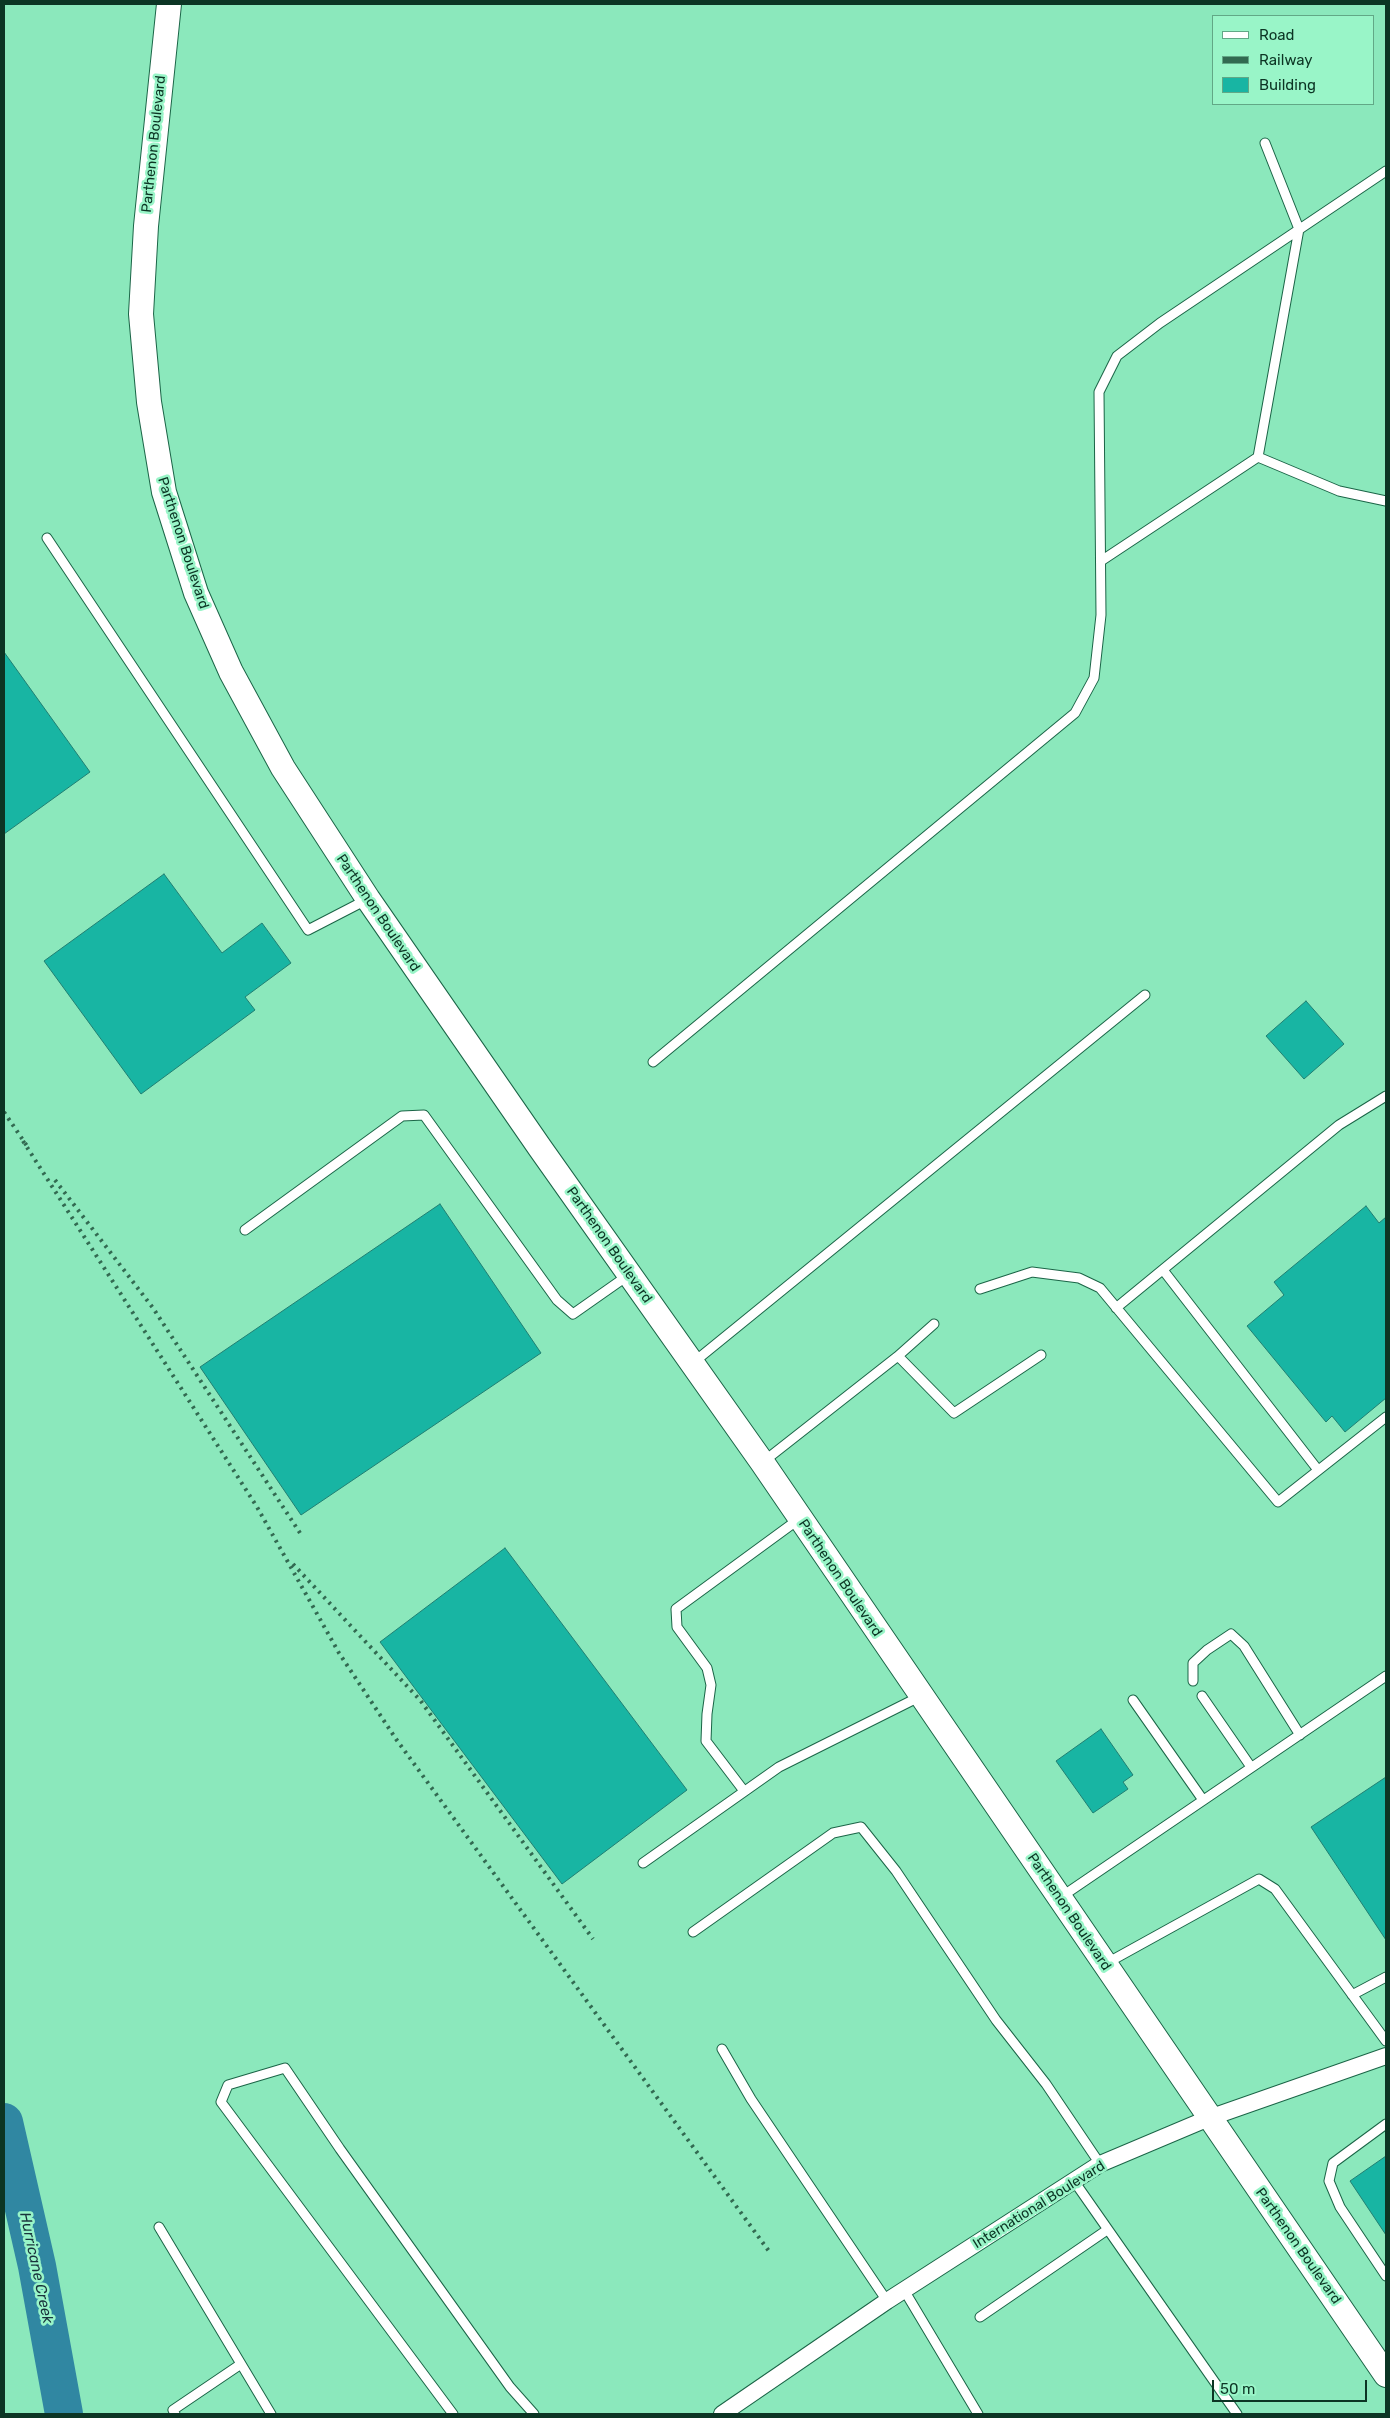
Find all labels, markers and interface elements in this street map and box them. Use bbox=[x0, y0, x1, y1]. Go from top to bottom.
legend bbox=[1212, 15, 1375, 105]
text: Road bbox=[1259, 26, 1295, 44]
text: Railway bbox=[1259, 51, 1313, 69]
street label: Parthenon Boulevard bbox=[138, 75, 170, 213]
text: Building bbox=[1259, 76, 1316, 94]
street label: Parthenon Boulevard bbox=[154, 475, 212, 611]
street label: Parthenon Boulevard bbox=[333, 851, 423, 975]
street label: Parthenon Boulevard bbox=[563, 1184, 655, 1306]
street label: Parthenon Boulevard bbox=[795, 1516, 885, 1640]
street label: Parthenon Boulevard bbox=[1024, 1850, 1114, 1974]
street label: International Boulevard bbox=[970, 2157, 1108, 2253]
street label: Parthenon Boulevard bbox=[1252, 2185, 1344, 2307]
water label: Hurricane Creek bbox=[15, 2211, 57, 2325]
scale bar bbox=[1215, 2370, 1370, 2402]
text: 50 m bbox=[1220, 2380, 1255, 2398]

